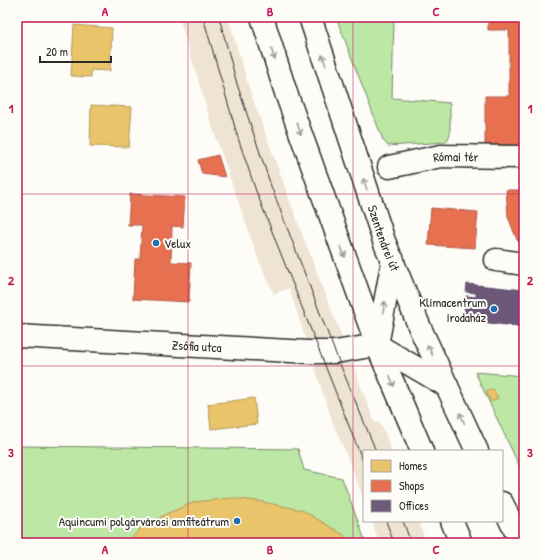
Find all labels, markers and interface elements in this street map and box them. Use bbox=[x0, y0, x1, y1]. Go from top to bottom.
text: A bbox=[102, 2, 109, 20]
text: B bbox=[267, 2, 274, 20]
text: C bbox=[432, 2, 440, 20]
scale bar bbox=[40, 38, 111, 64]
text: 20 m bbox=[46, 43, 68, 60]
one-way arrow bbox=[270, 48, 277, 61]
one-way arrow bbox=[319, 55, 327, 67]
text: 1 bbox=[9, 99, 14, 117]
text: 1 bbox=[528, 99, 533, 117]
one-way arrow bbox=[296, 123, 303, 136]
street label: Római tér bbox=[431, 147, 479, 166]
one-way arrow bbox=[361, 177, 368, 190]
street label: Szentendrei út bbox=[364, 203, 405, 274]
place label: Velux bbox=[164, 234, 191, 252]
marker: Velux bbox=[151, 238, 161, 248]
one-way arrow bbox=[339, 245, 347, 257]
text: 2 bbox=[8, 271, 15, 289]
text: 2 bbox=[527, 271, 534, 289]
place label: Klímacentrum Irodaház bbox=[419, 293, 486, 326]
one-way arrow bbox=[380, 301, 388, 314]
marker: Klímacentrum Irodaház bbox=[489, 304, 499, 314]
street label: Zsófia utca bbox=[171, 335, 222, 356]
one-way arrow bbox=[426, 345, 433, 357]
one-way arrow bbox=[389, 375, 396, 387]
one-way arrow bbox=[458, 413, 465, 425]
text: 3 bbox=[8, 443, 14, 461]
text: 3 bbox=[527, 443, 533, 461]
legend bbox=[363, 450, 503, 522]
text: Homes bbox=[399, 457, 427, 474]
text: Shops bbox=[399, 477, 425, 494]
text: Offices bbox=[399, 497, 429, 514]
place label: Aquincumi polgárvárosi amfiteátrum bbox=[59, 512, 229, 530]
marker: Aquincumi polgárvárosi amfiteátrum bbox=[232, 516, 242, 526]
text: A bbox=[102, 540, 109, 558]
text: B bbox=[267, 540, 274, 558]
text: C bbox=[432, 540, 440, 558]

